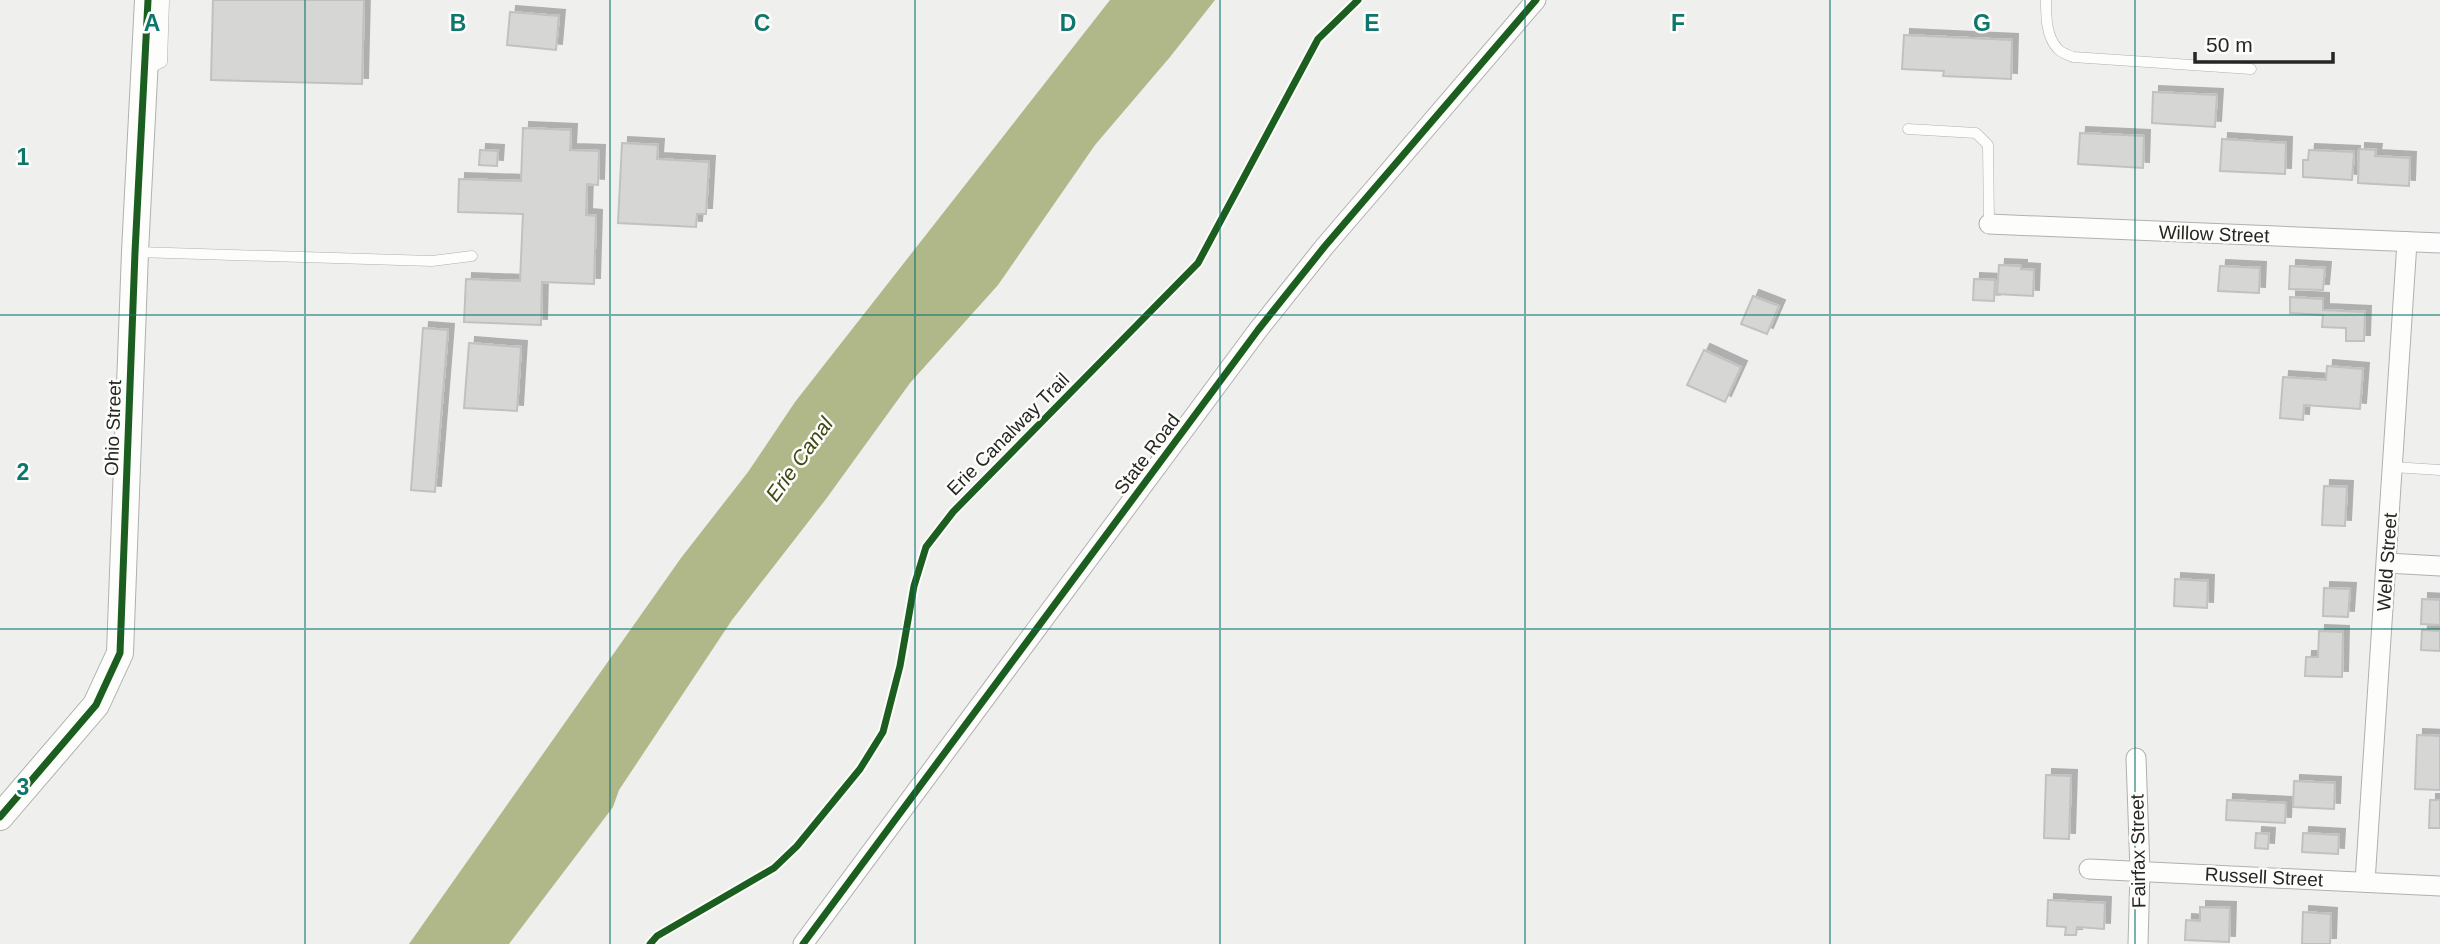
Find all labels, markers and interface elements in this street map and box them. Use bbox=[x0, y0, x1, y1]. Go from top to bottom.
text: A bbox=[144, 10, 160, 36]
text: B bbox=[450, 10, 466, 36]
text: C bbox=[754, 10, 770, 36]
text: D bbox=[1060, 10, 1076, 36]
text: E bbox=[1364, 10, 1380, 36]
text: F bbox=[1671, 10, 1685, 36]
text: G bbox=[1973, 10, 1991, 36]
scale bar bbox=[2195, 21, 2333, 65]
text: 50 m bbox=[2206, 33, 2253, 56]
text: 1 bbox=[17, 144, 30, 170]
street label: Willow Street bbox=[2158, 222, 2270, 246]
street label: Erie Canalway Trail bbox=[943, 369, 1073, 499]
street label: Ohio Street bbox=[101, 379, 125, 476]
street label: State Road bbox=[1110, 410, 1184, 498]
water label: Erie Canal bbox=[761, 412, 838, 505]
text: 2 bbox=[17, 459, 29, 485]
street label: Weld Street bbox=[2373, 511, 2401, 612]
text: 3 bbox=[17, 774, 29, 800]
street label: Fairfax Street bbox=[2126, 793, 2149, 908]
street label: Russell Street bbox=[2204, 863, 2324, 891]

